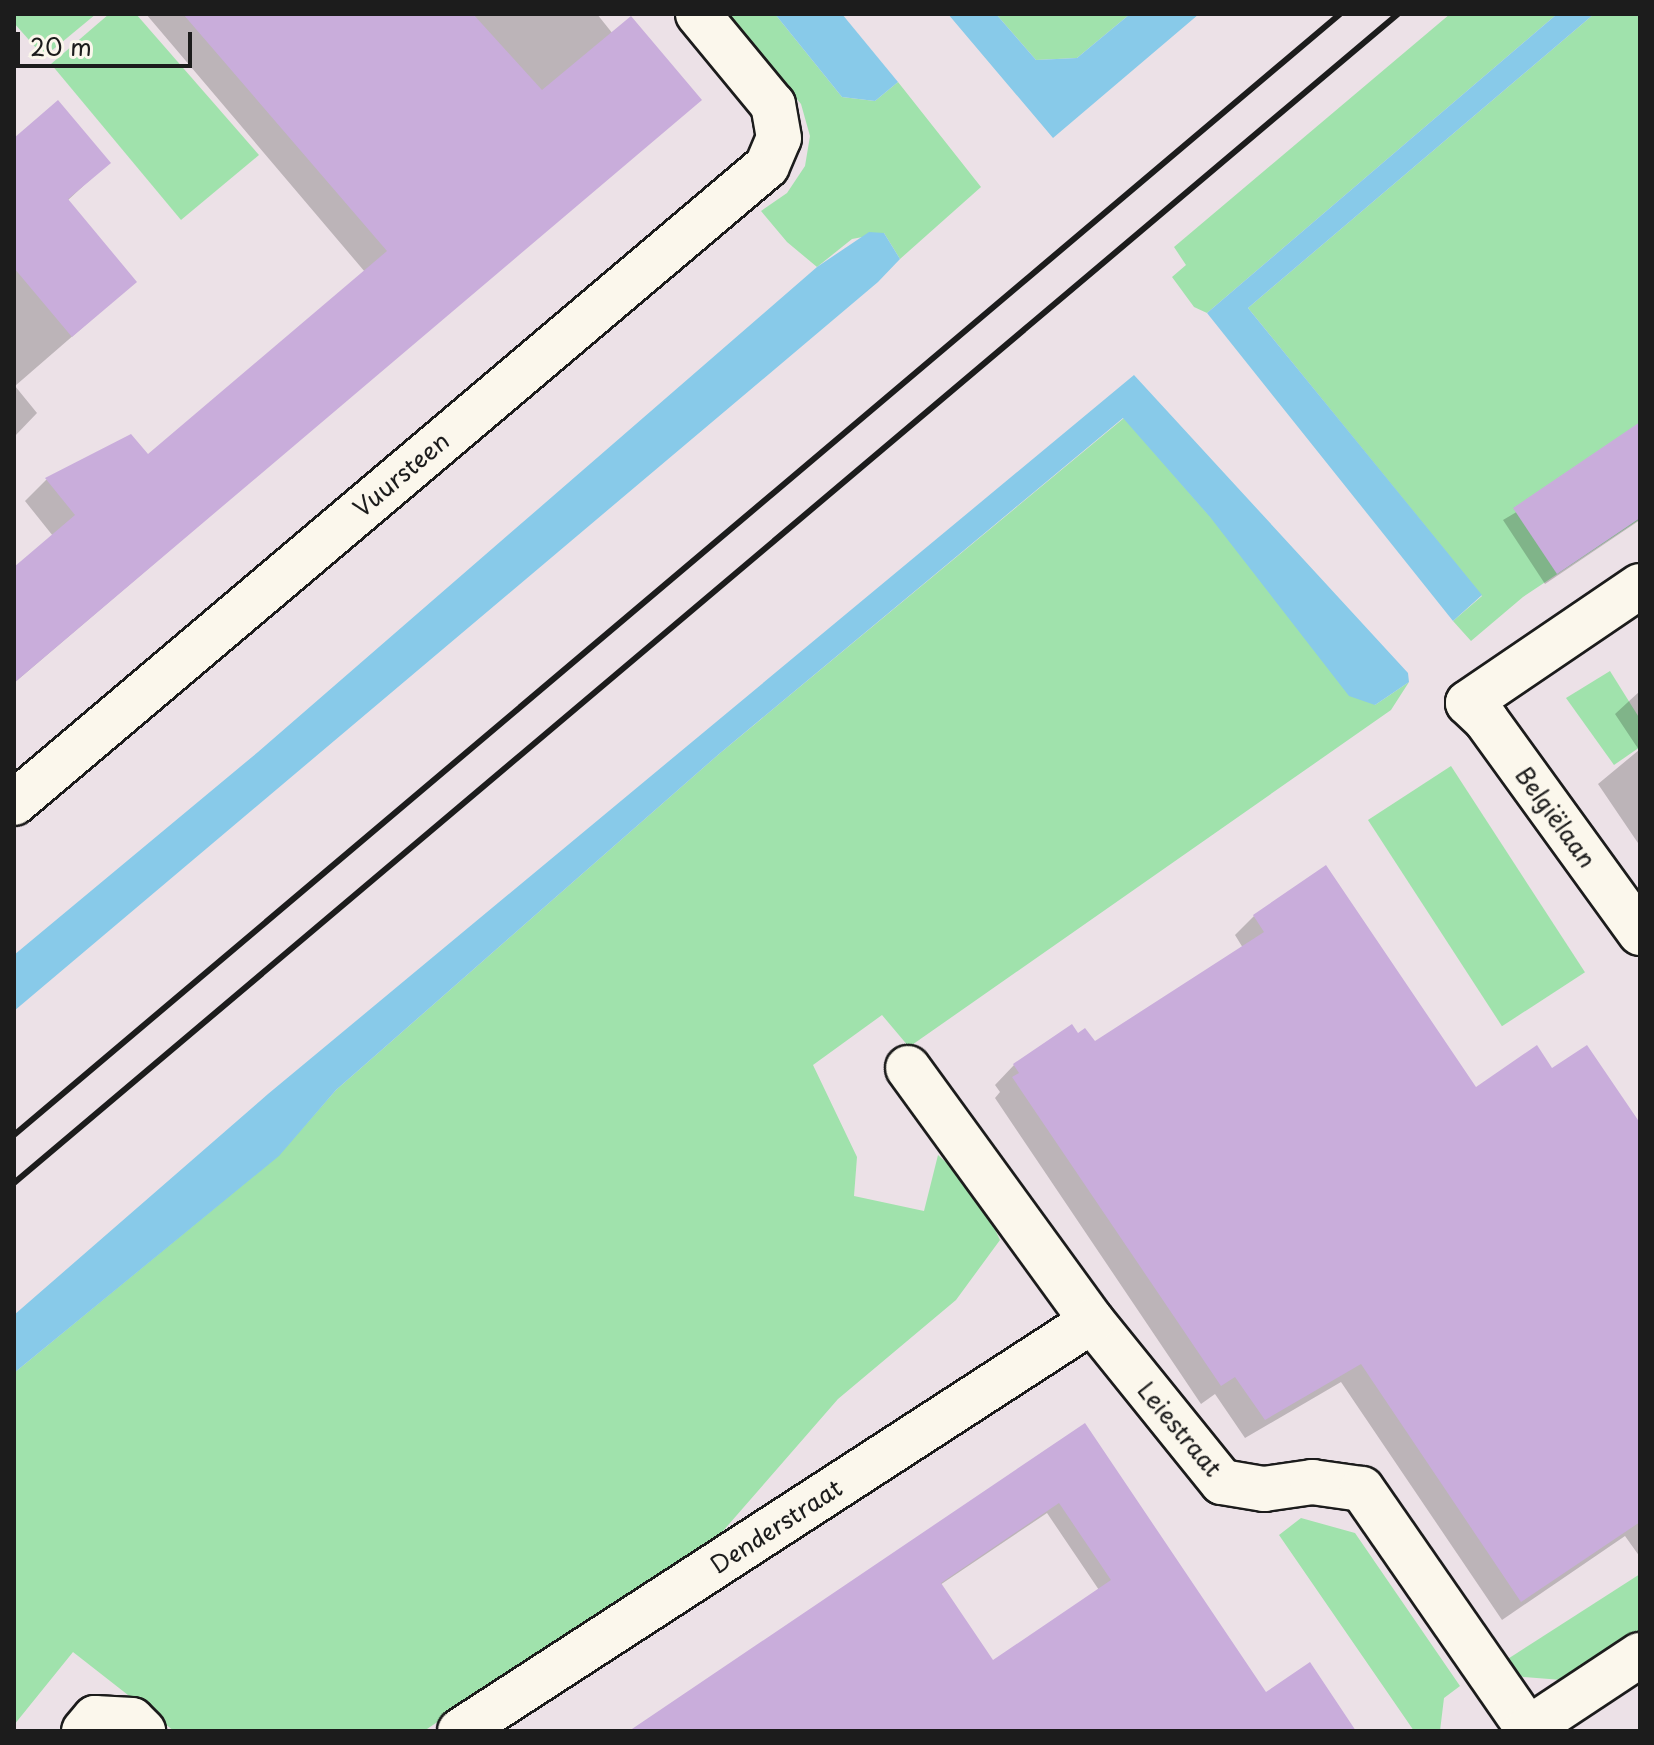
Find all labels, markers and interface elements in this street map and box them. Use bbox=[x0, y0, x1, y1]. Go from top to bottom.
scale bar bbox=[20, 16, 196, 66]
text: 20 m bbox=[30, 28, 92, 64]
street label: Vuursteen bbox=[347, 426, 455, 522]
street label: Belgiëlaan bbox=[1510, 761, 1602, 873]
street label: Leiestraat bbox=[1132, 1376, 1228, 1482]
street label: Denderstraat bbox=[705, 1473, 847, 1579]

